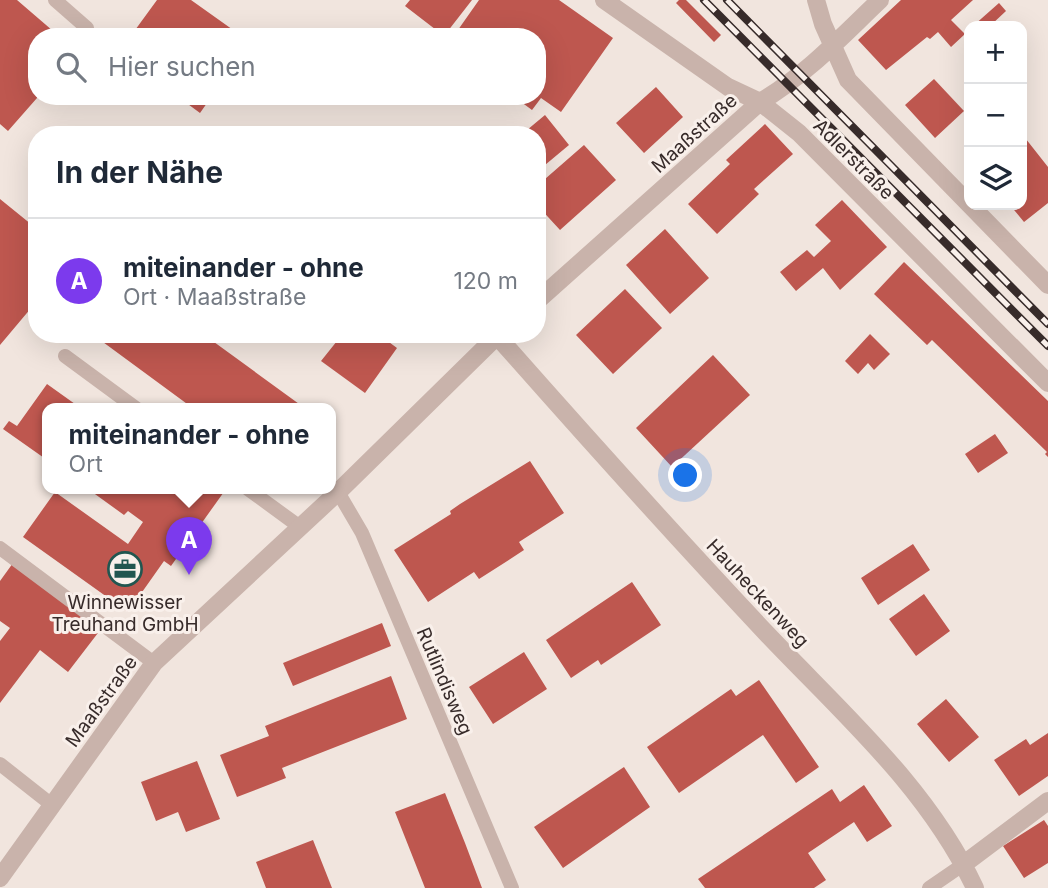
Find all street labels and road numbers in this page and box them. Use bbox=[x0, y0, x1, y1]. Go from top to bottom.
street label: Maaßstraße bbox=[647, 89, 742, 178]
street label: Adlerstraße bbox=[809, 114, 899, 204]
street label: Hauheckenweg bbox=[702, 535, 814, 652]
street label: Rutlindisweg bbox=[412, 624, 477, 738]
street label: Maaßstraße bbox=[61, 651, 142, 751]

